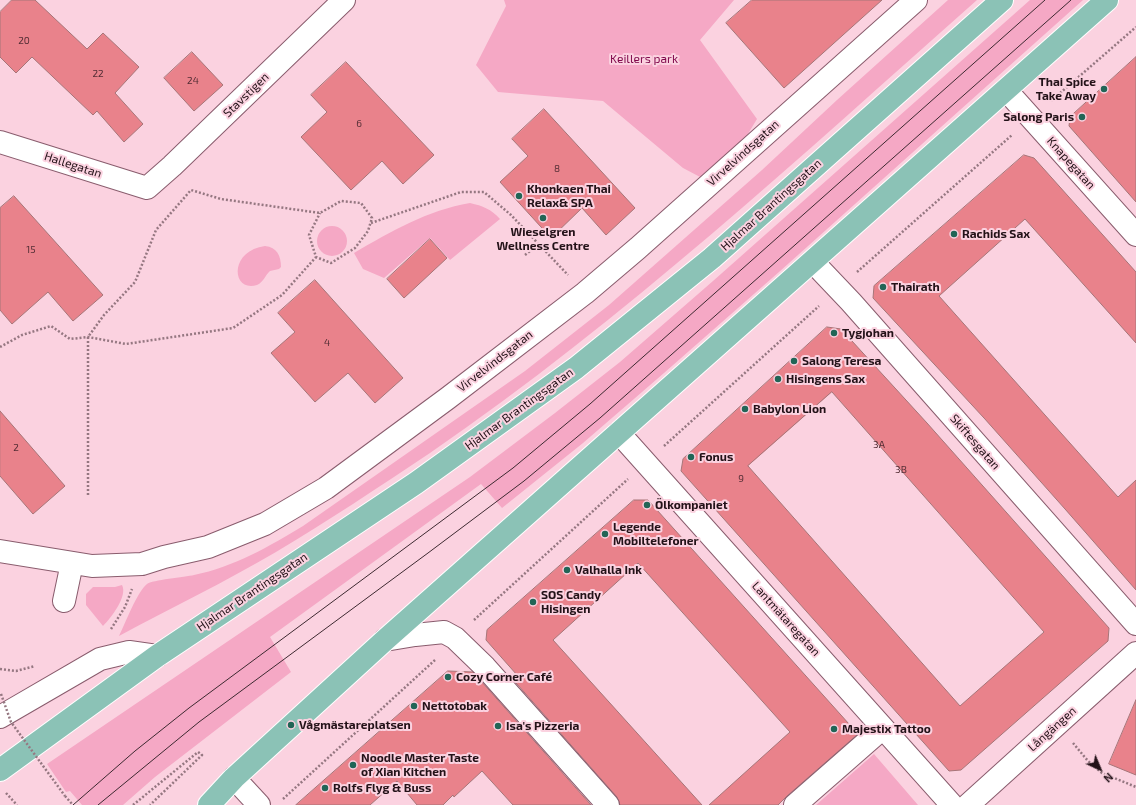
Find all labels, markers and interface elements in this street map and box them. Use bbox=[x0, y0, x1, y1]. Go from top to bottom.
house number: 20 bbox=[18, 35, 30, 47]
park label: Keillers park bbox=[610, 52, 678, 66]
house number: 22 bbox=[92, 68, 104, 80]
street label: Stavstigen bbox=[220, 70, 272, 120]
house number: 24 bbox=[187, 75, 199, 87]
place label: Thai Spice Take Away bbox=[1036, 75, 1096, 103]
marker: Thai Spice Take Away bbox=[1099, 84, 1109, 94]
place label: Salong Paris bbox=[1003, 110, 1074, 124]
marker: Salong Paris bbox=[1077, 112, 1087, 122]
street label: Virvelvindsgatan bbox=[704, 117, 782, 189]
house number: 6 bbox=[356, 118, 362, 130]
street label: Knapegatan bbox=[1044, 134, 1098, 192]
street label: Hallegatan bbox=[42, 149, 104, 181]
street label: Hjalmar Brantingsgatan bbox=[718, 156, 824, 254]
house number: 8 bbox=[554, 163, 560, 175]
place label: Khonkaen Thai Relax& SPA bbox=[527, 182, 611, 210]
marker: Khonkaen Thai Relax& SPA bbox=[514, 191, 524, 201]
marker: Wieselgren Wellness Centre bbox=[538, 213, 548, 223]
place label: Wieselgren Wellness Centre bbox=[496, 225, 590, 253]
place label: Rachids Sax bbox=[962, 227, 1030, 241]
marker: Rachids Sax bbox=[949, 229, 959, 239]
house number: 15 bbox=[26, 244, 36, 256]
place label: Thairath bbox=[891, 280, 940, 294]
marker: Thairath bbox=[878, 282, 888, 292]
place label: Tygjohan bbox=[842, 326, 894, 340]
street label: Virvelvindsgatan bbox=[454, 327, 536, 395]
marker: Tygjohan bbox=[829, 328, 839, 338]
house number: 4 bbox=[324, 337, 330, 349]
place label: Salong Teresa bbox=[802, 354, 881, 368]
marker: Salong Teresa bbox=[789, 356, 799, 366]
street label: Hjalmar Brantingsgatan bbox=[462, 365, 576, 453]
place label: Hisingens Sax bbox=[786, 372, 865, 386]
marker: Hisingens Sax bbox=[773, 374, 783, 384]
place label: Babylon Lion bbox=[753, 402, 826, 416]
marker: Babylon Lion bbox=[740, 404, 750, 414]
street label: Skiftesgatan bbox=[947, 411, 1003, 473]
house number: 3A bbox=[873, 439, 885, 451]
house number: 2 bbox=[13, 442, 19, 454]
place label: Fonus bbox=[699, 450, 733, 464]
marker: Fonus bbox=[686, 452, 696, 462]
house number: 3B bbox=[895, 464, 907, 476]
house number: 9 bbox=[738, 473, 744, 485]
place label: Ölkompaniet bbox=[655, 498, 728, 512]
marker: Ölkompaniet bbox=[642, 500, 652, 510]
place label: Legende Mobiltelefoner bbox=[613, 520, 699, 548]
marker: Legende Mobiltelefoner bbox=[600, 529, 610, 539]
street label: Hjalmar Brantingsgatan bbox=[194, 550, 310, 634]
place label: Valhalla Ink bbox=[575, 563, 642, 577]
marker: Valhalla Ink bbox=[562, 565, 572, 575]
street label: Lantmätaregatan bbox=[749, 579, 823, 659]
place label: SOS Candy Hisingen bbox=[541, 588, 601, 616]
marker: SOS Candy Hisingen bbox=[528, 597, 538, 607]
place label: Cozy Corner Café bbox=[456, 670, 552, 684]
marker: Cozy Corner Café bbox=[443, 672, 453, 682]
place label: Nettotobak bbox=[422, 699, 487, 713]
marker: Nettotobak bbox=[409, 701, 419, 711]
street label: Långängen bbox=[1025, 704, 1079, 754]
place label: Vågmästareplatsen bbox=[299, 718, 411, 732]
place label: Isa's Pizzeria bbox=[506, 719, 579, 733]
marker: Vågmästareplatsen bbox=[286, 720, 296, 730]
marker: Isa's Pizzeria bbox=[493, 721, 503, 731]
place label: Majestix Tattoo bbox=[842, 722, 931, 736]
marker: Majestix Tattoo bbox=[829, 724, 839, 734]
north arrow bbox=[1080, 749, 1120, 789]
place label: Noodle Master Taste of Xian Kitchen bbox=[361, 751, 479, 779]
marker: Noodle Master Taste of Xian Kitchen bbox=[348, 760, 358, 770]
text: N bbox=[1101, 771, 1116, 785]
place label: Rolfs Flyg & Buss bbox=[333, 781, 431, 795]
marker: Rolfs Flyg & Buss bbox=[320, 783, 330, 793]

